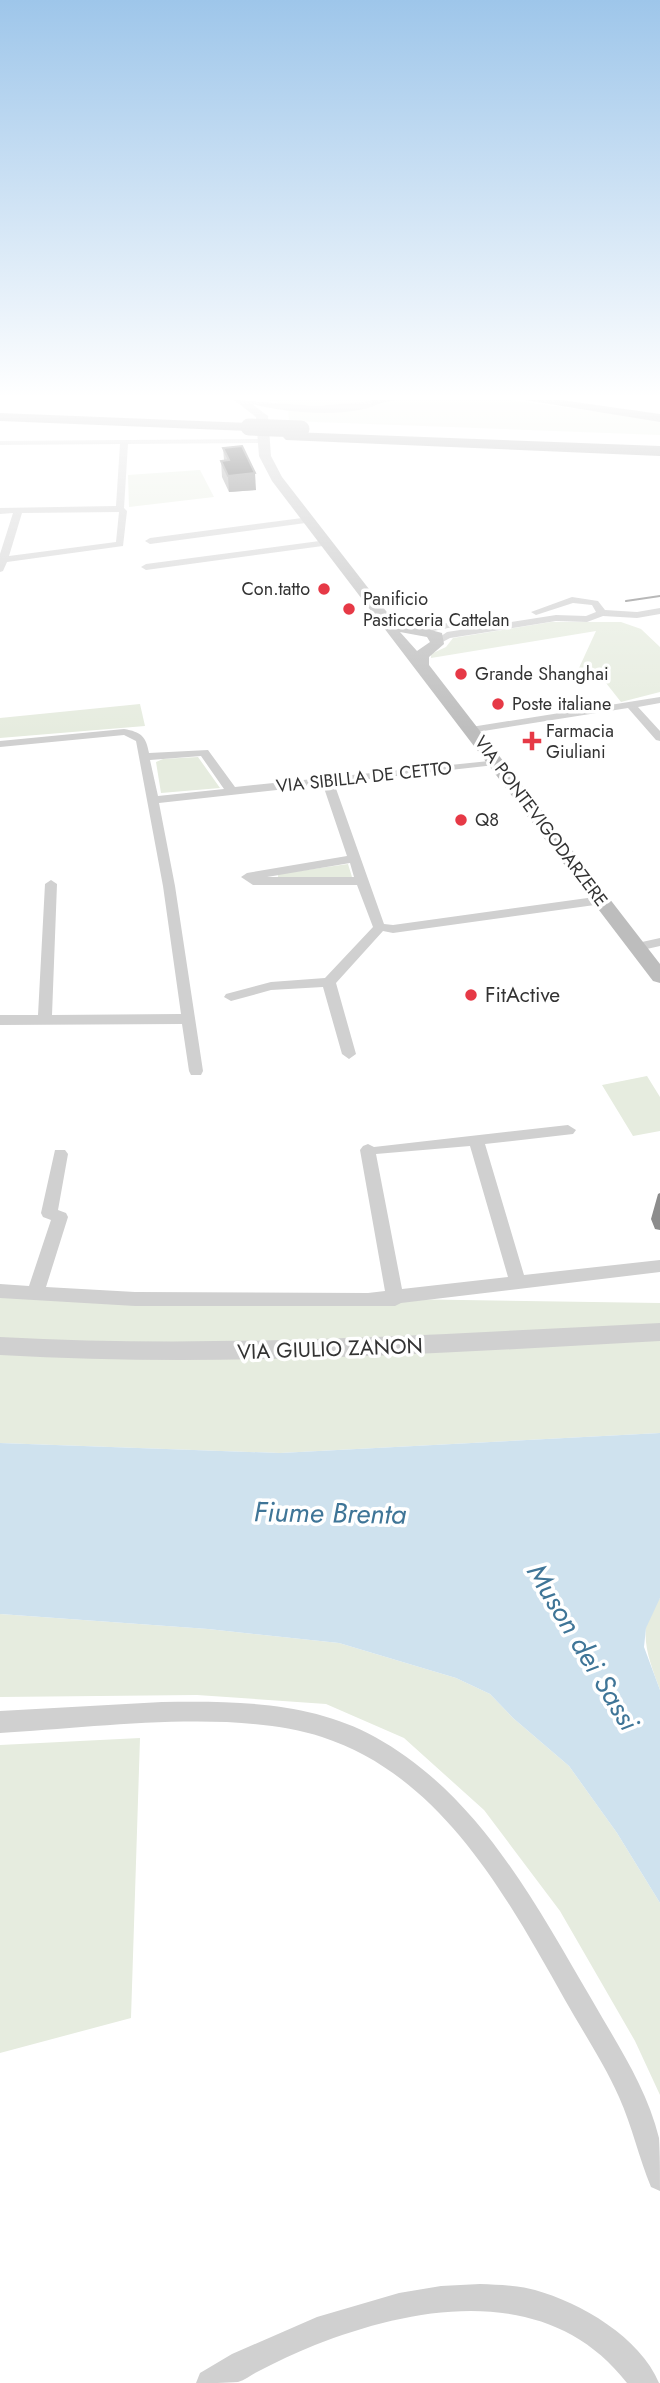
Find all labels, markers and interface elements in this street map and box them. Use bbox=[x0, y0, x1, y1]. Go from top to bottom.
place label: Con.tatto bbox=[242, 576, 310, 602]
marker: Con.tatto bbox=[316, 581, 332, 597]
place label: Panificio Pasticceria Cattelan bbox=[363, 586, 510, 633]
marker: Panificio Pasticceria Cattelan bbox=[341, 601, 357, 617]
place label: Grande Shanghai bbox=[475, 661, 609, 687]
marker: Grande Shanghai bbox=[453, 666, 469, 682]
place label: Poste italiane bbox=[512, 691, 611, 717]
marker: Poste italiane bbox=[490, 696, 506, 712]
place label: Farmacia Giuliani bbox=[546, 718, 614, 765]
street label: VIA PONTEVIGODARZERE bbox=[468, 730, 614, 912]
marker: Farmacia Giuliani bbox=[524, 733, 540, 749]
street label: VIA SIBILLA DE CETTO bbox=[275, 755, 453, 799]
place label: Q8 bbox=[475, 807, 499, 833]
marker: Q8 bbox=[453, 812, 469, 828]
place label: FitActive bbox=[485, 980, 560, 1010]
marker: FitActive bbox=[463, 987, 479, 1003]
street label: VIA GIULIO ZANON bbox=[237, 1331, 423, 1367]
water label: Fiume Brenta bbox=[253, 1491, 407, 1535]
water label: Muson dei Sassi bbox=[517, 1555, 650, 1739]

